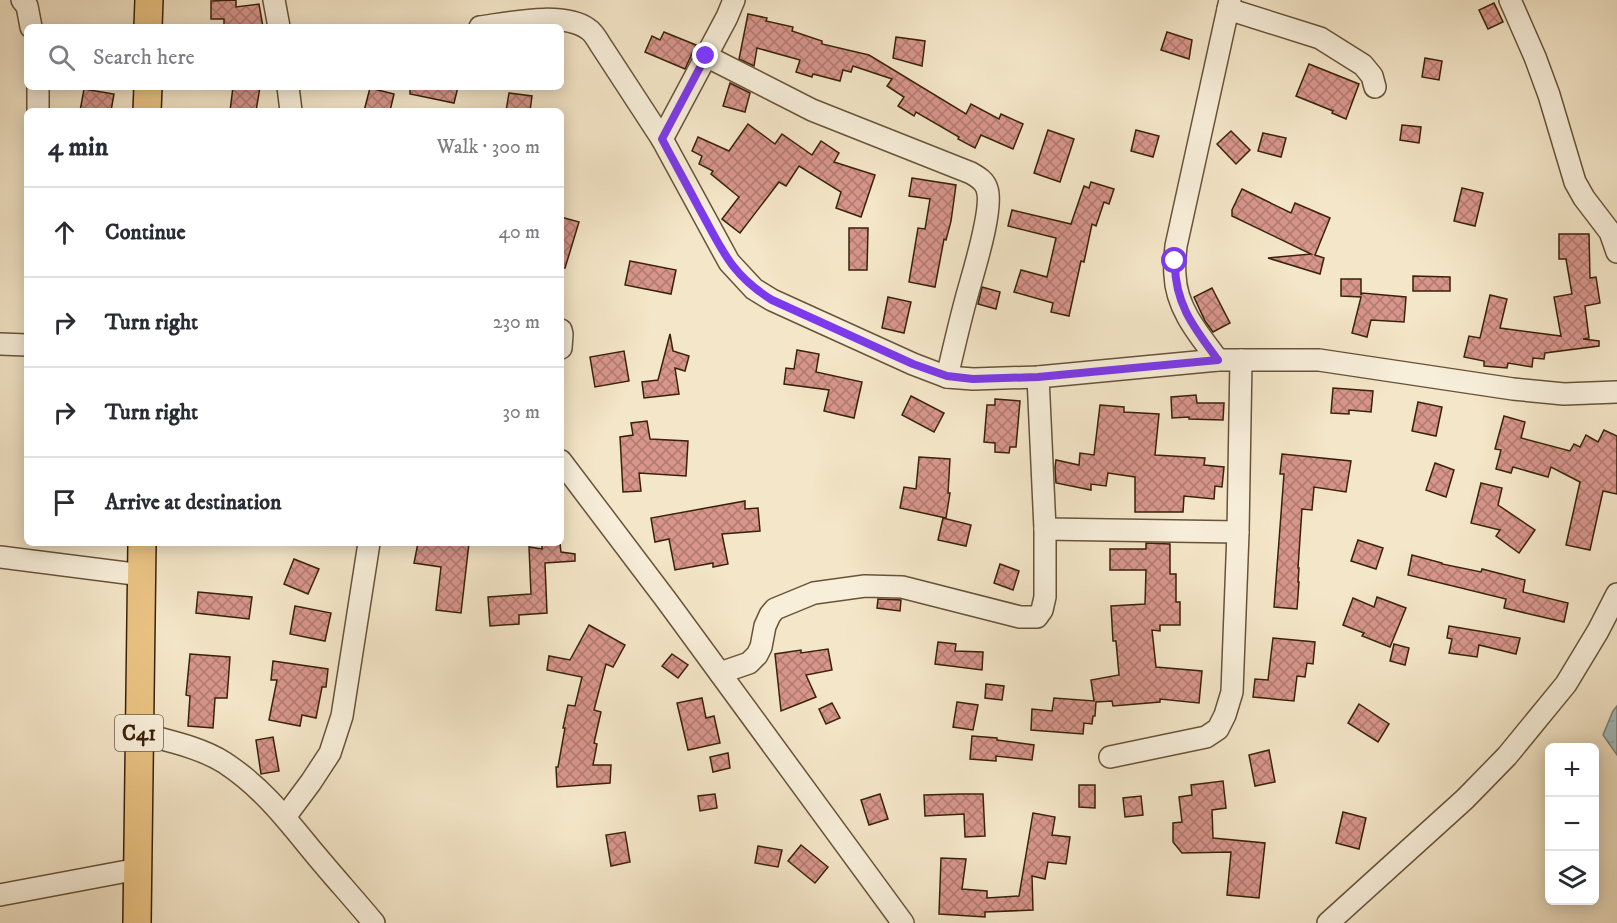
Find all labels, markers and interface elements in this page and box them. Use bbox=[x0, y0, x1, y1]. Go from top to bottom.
search box bbox=[24, 24, 564, 90]
icon: search bbox=[45, 41, 78, 74]
route end bbox=[692, 42, 718, 68]
text: Search here bbox=[93, 44, 195, 71]
text: 4 min bbox=[48, 131, 108, 164]
text: Walk · 300 m bbox=[437, 135, 540, 160]
icon: ahead bbox=[48, 216, 81, 249]
text: Continue bbox=[105, 219, 186, 246]
text: 40 m bbox=[498, 220, 540, 245]
route start bbox=[1161, 247, 1187, 273]
icon: right bbox=[48, 306, 81, 339]
text: Turn right bbox=[105, 309, 198, 336]
text: 230 m bbox=[493, 310, 540, 335]
icon: right bbox=[48, 396, 81, 429]
text: Turn right bbox=[105, 399, 198, 426]
text: 30 m bbox=[502, 400, 540, 425]
icon: arrive bbox=[48, 486, 81, 519]
text: Arrive at destination bbox=[105, 489, 282, 516]
road number: C41 bbox=[115, 715, 163, 751]
map controls bbox=[1545, 743, 1599, 905]
button: + bbox=[1545, 743, 1599, 797]
button: − bbox=[1545, 797, 1599, 851]
button: layers bbox=[1545, 851, 1599, 905]

